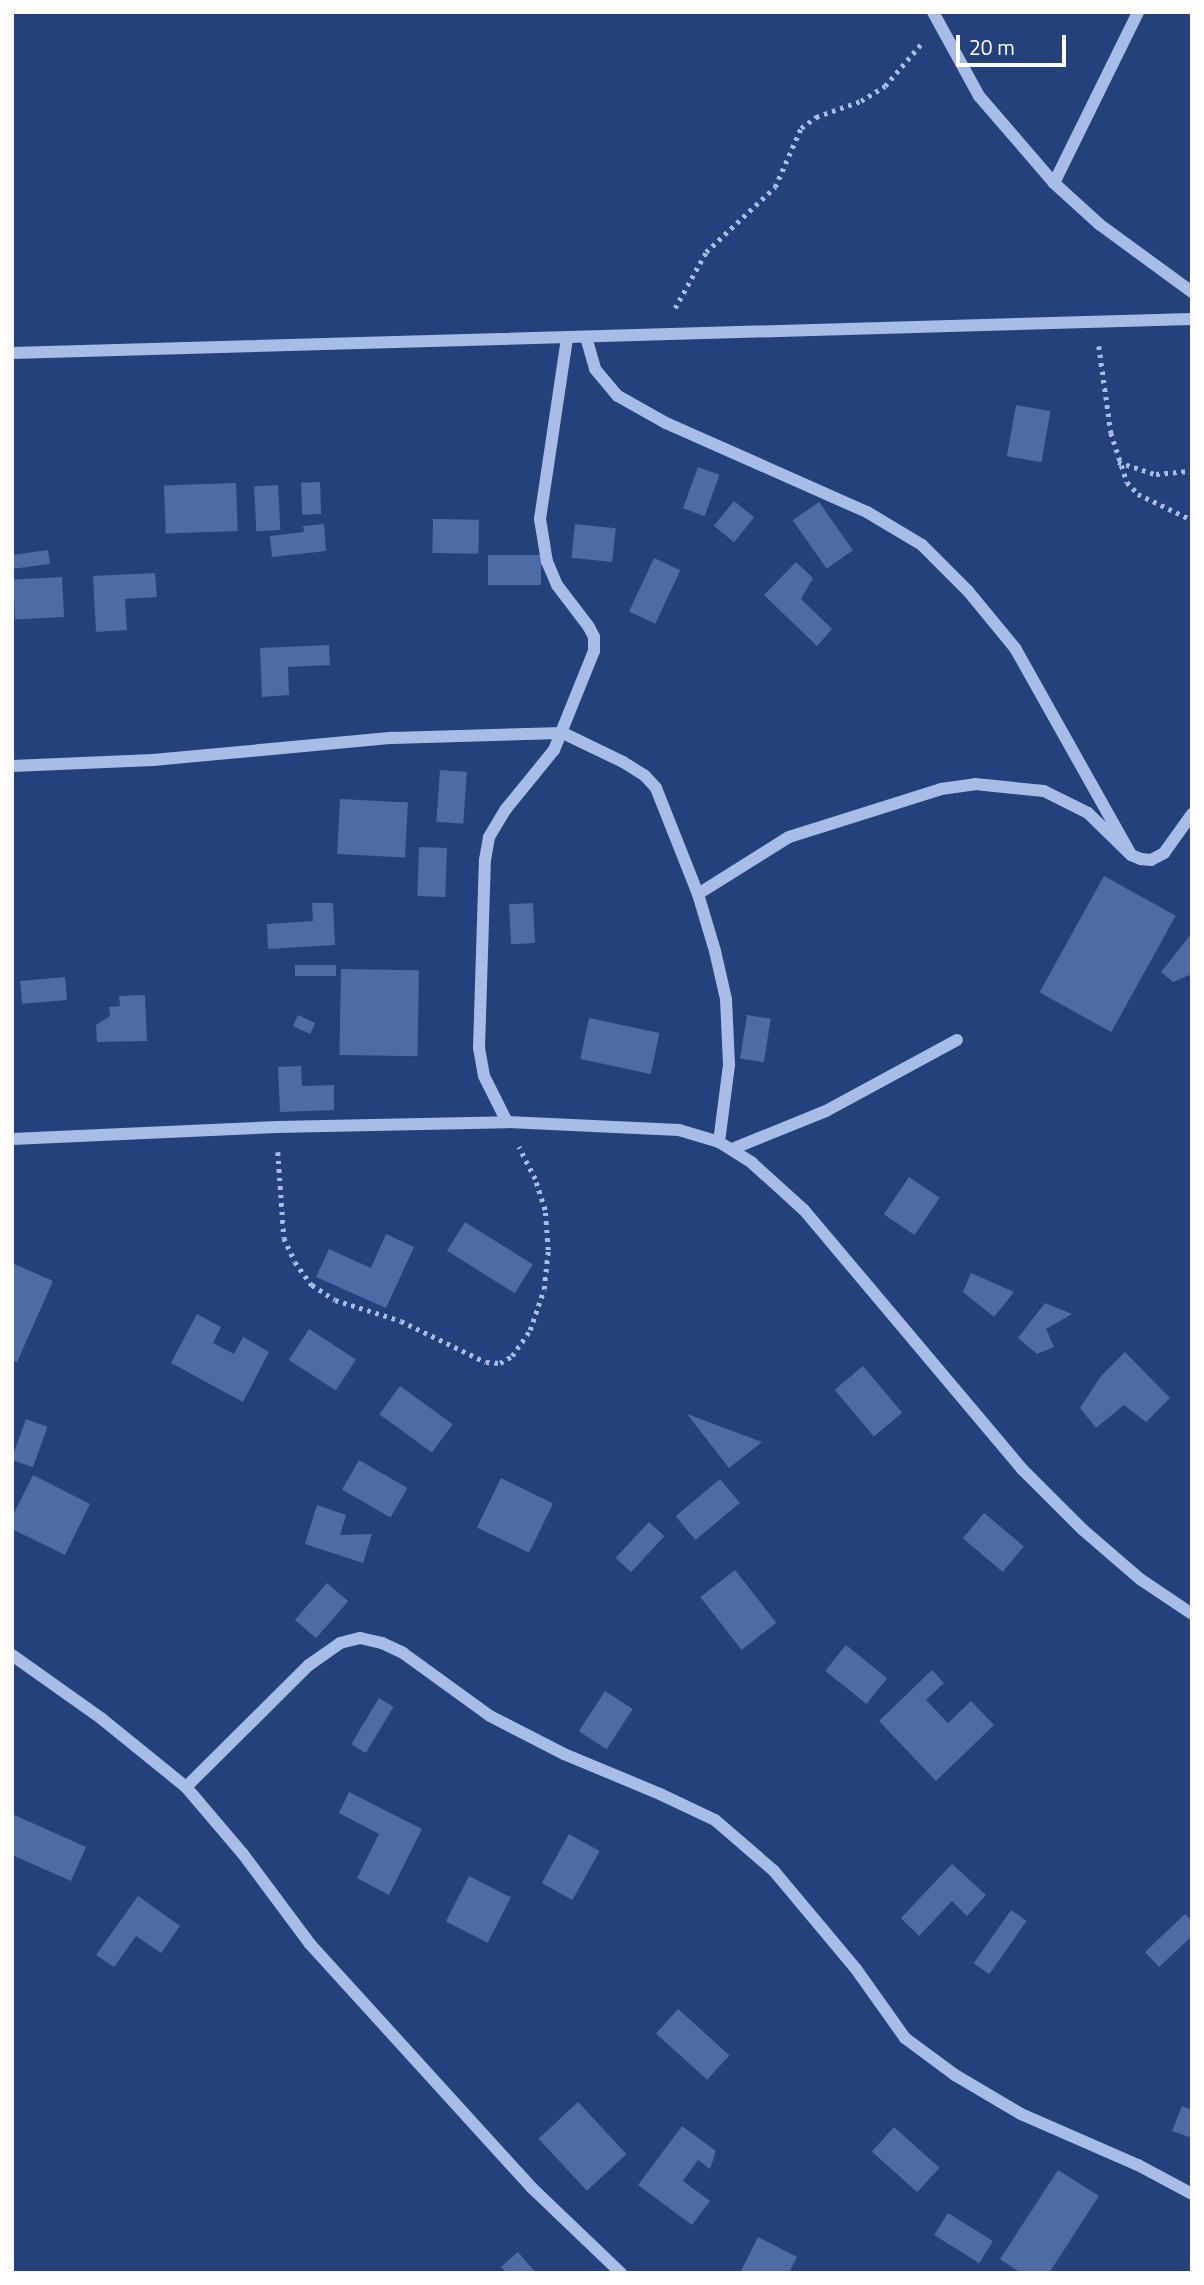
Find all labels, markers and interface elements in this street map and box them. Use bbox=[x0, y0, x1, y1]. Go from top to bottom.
scale bar bbox=[959, 21, 1069, 65]
text: 20 m bbox=[969, 31, 1015, 63]

